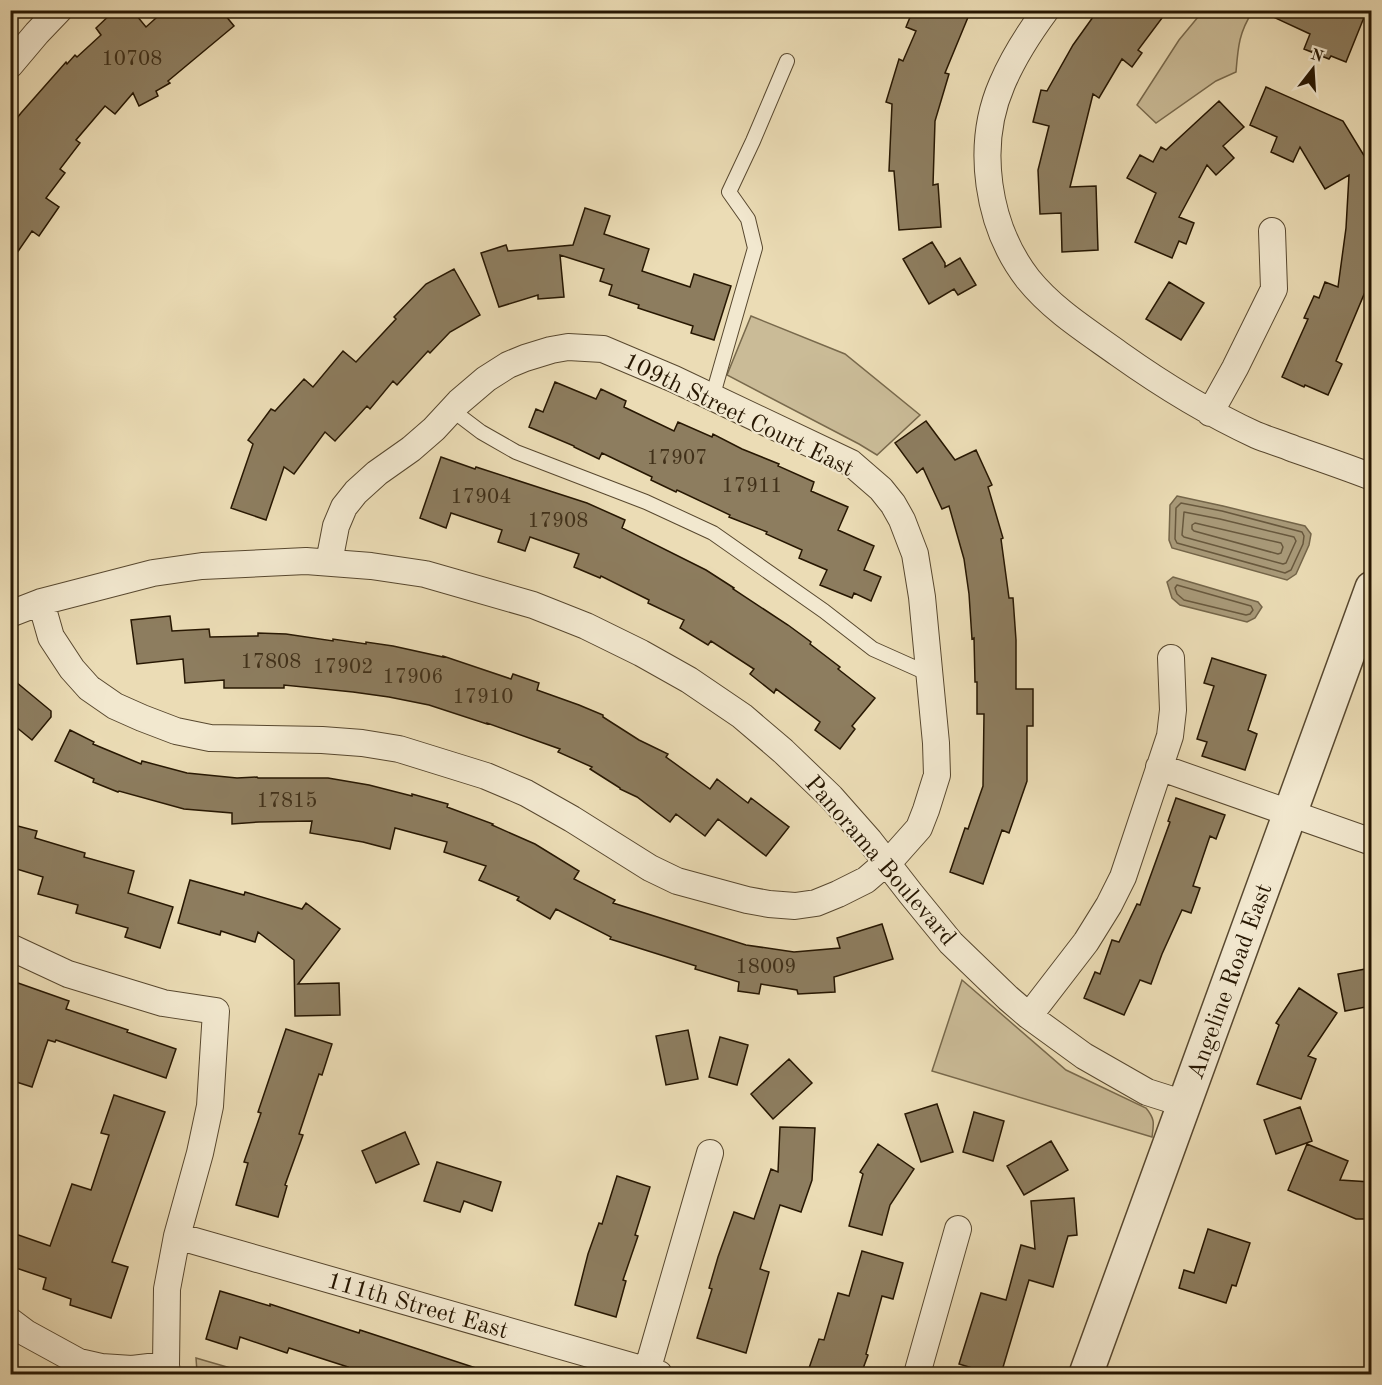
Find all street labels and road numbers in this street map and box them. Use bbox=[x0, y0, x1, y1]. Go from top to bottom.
street label: 109th Street Court East bbox=[619, 350, 857, 482]
street label: Panorama Boulevard bbox=[799, 772, 959, 951]
street label: Angeline Road East bbox=[1184, 881, 1277, 1083]
street label: 111th Street East bbox=[324, 1270, 511, 1344]

